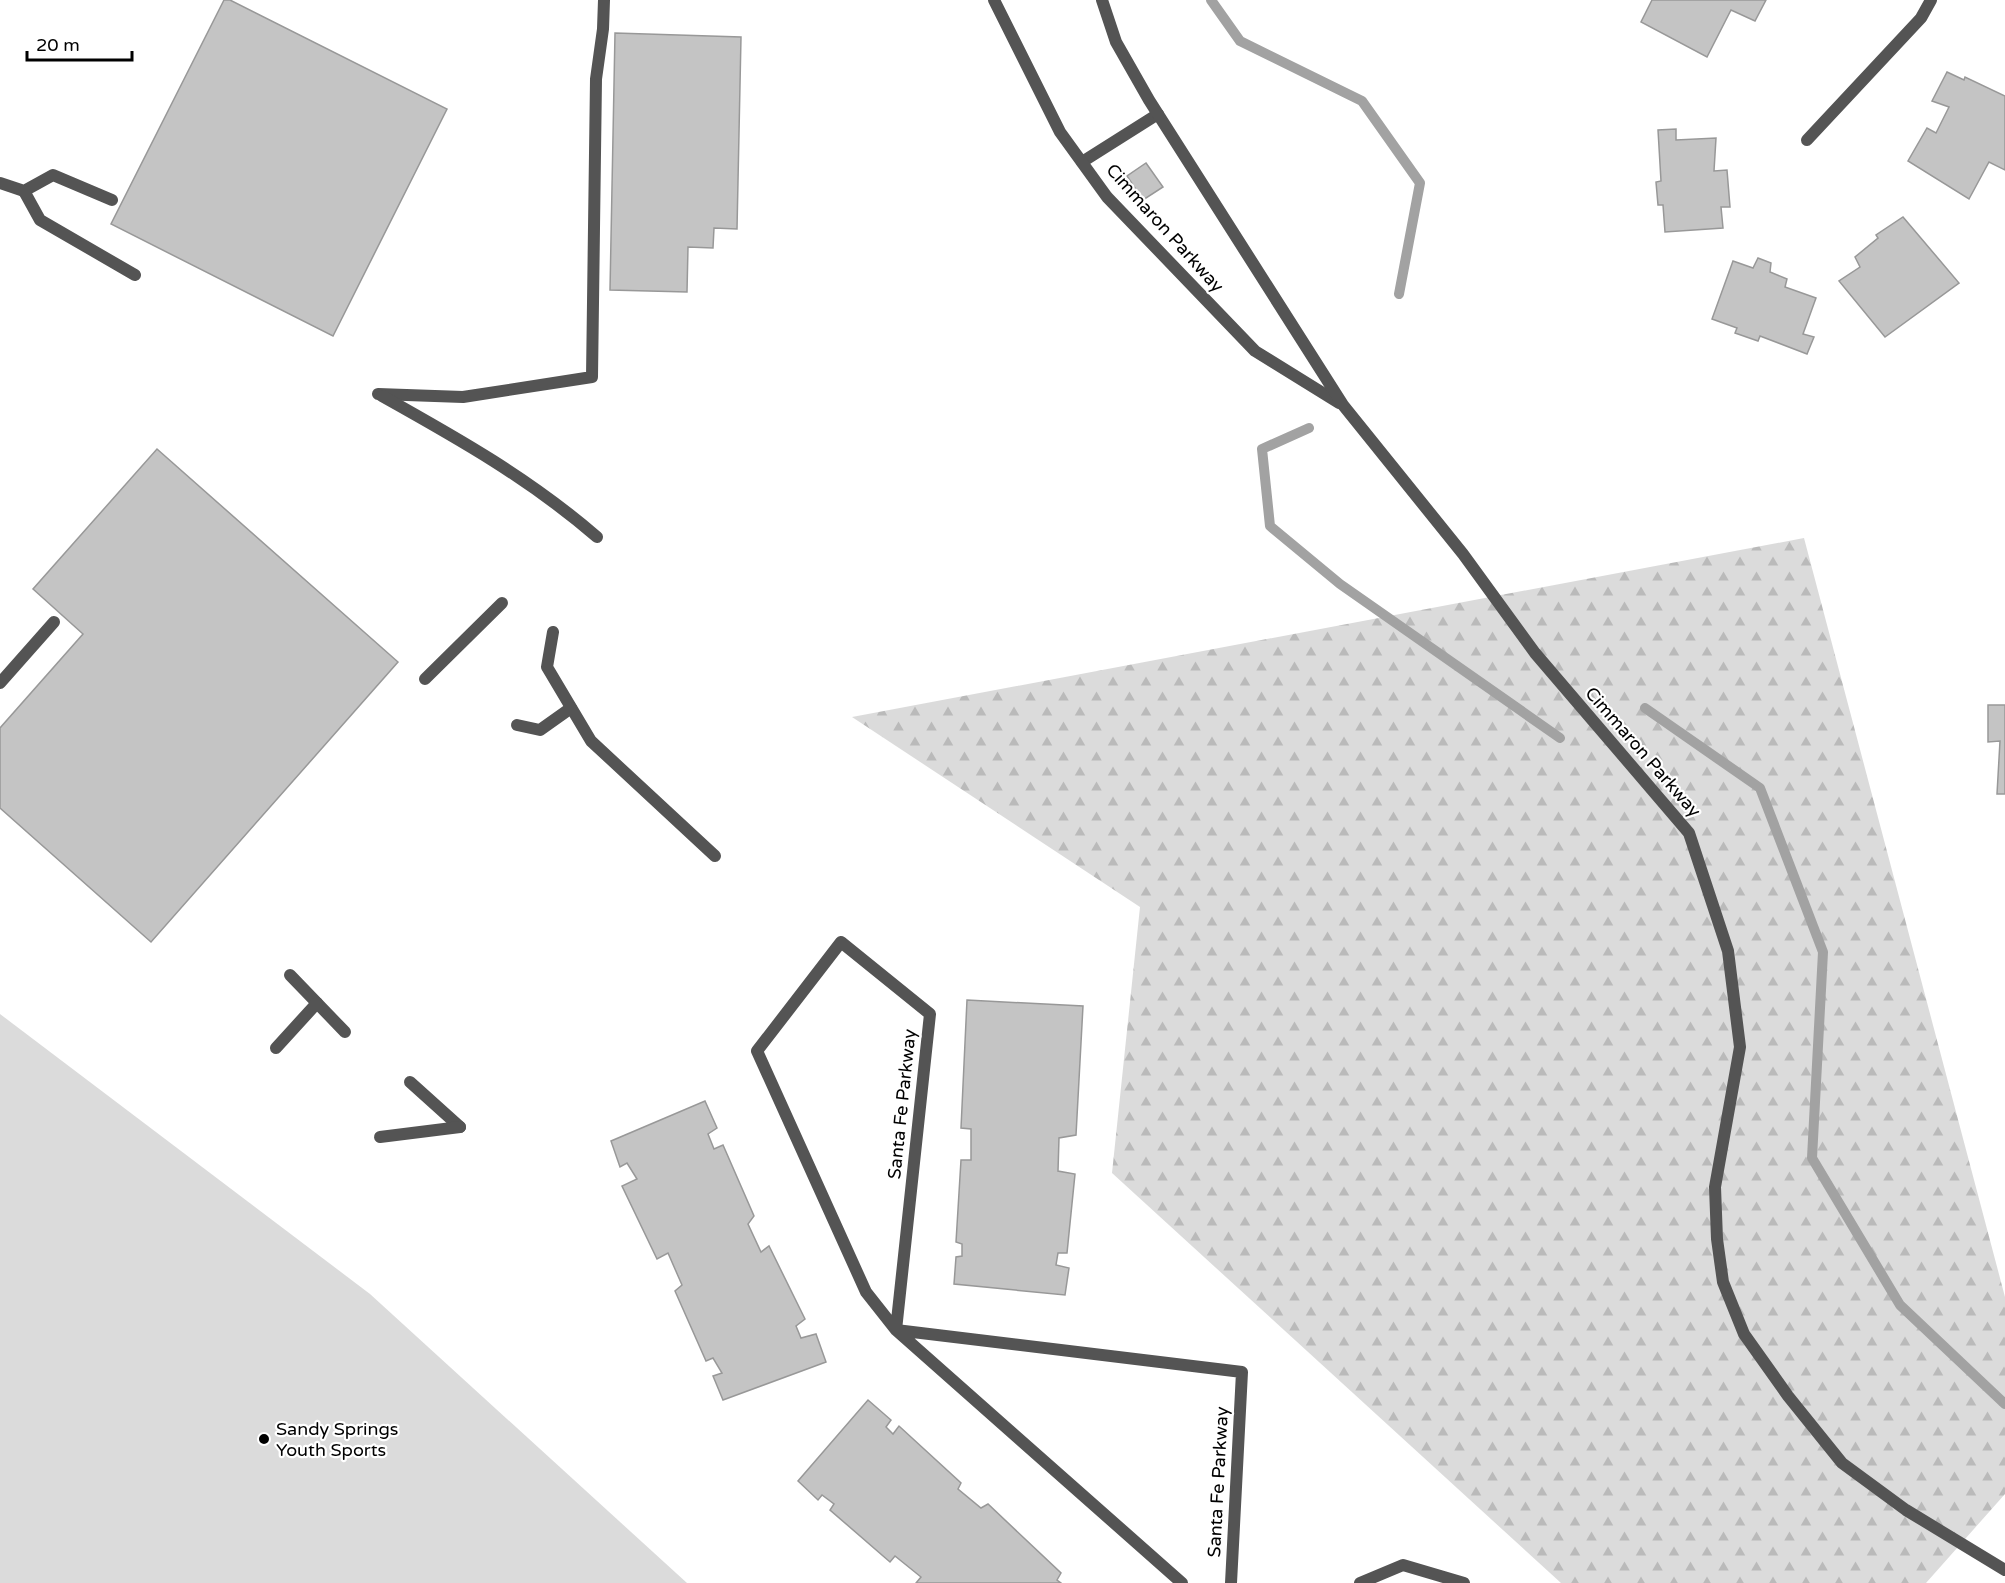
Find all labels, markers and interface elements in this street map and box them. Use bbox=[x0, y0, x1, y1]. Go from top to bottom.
scale bar bbox=[27, 24, 132, 62]
text: 20 m bbox=[36, 34, 80, 56]
street label: Cimmaron Parkway bbox=[1101, 159, 1229, 297]
street label: Cimmaron Parkway bbox=[1580, 682, 1706, 822]
street label: Santa Fe Parkway bbox=[883, 1027, 921, 1180]
street label: Santa Fe Parkway bbox=[1203, 1406, 1233, 1558]
place label: Sandy Springs Youth Sports bbox=[276, 1418, 399, 1461]
marker: Sandy Springs Youth Sports bbox=[257, 1432, 271, 1446]

